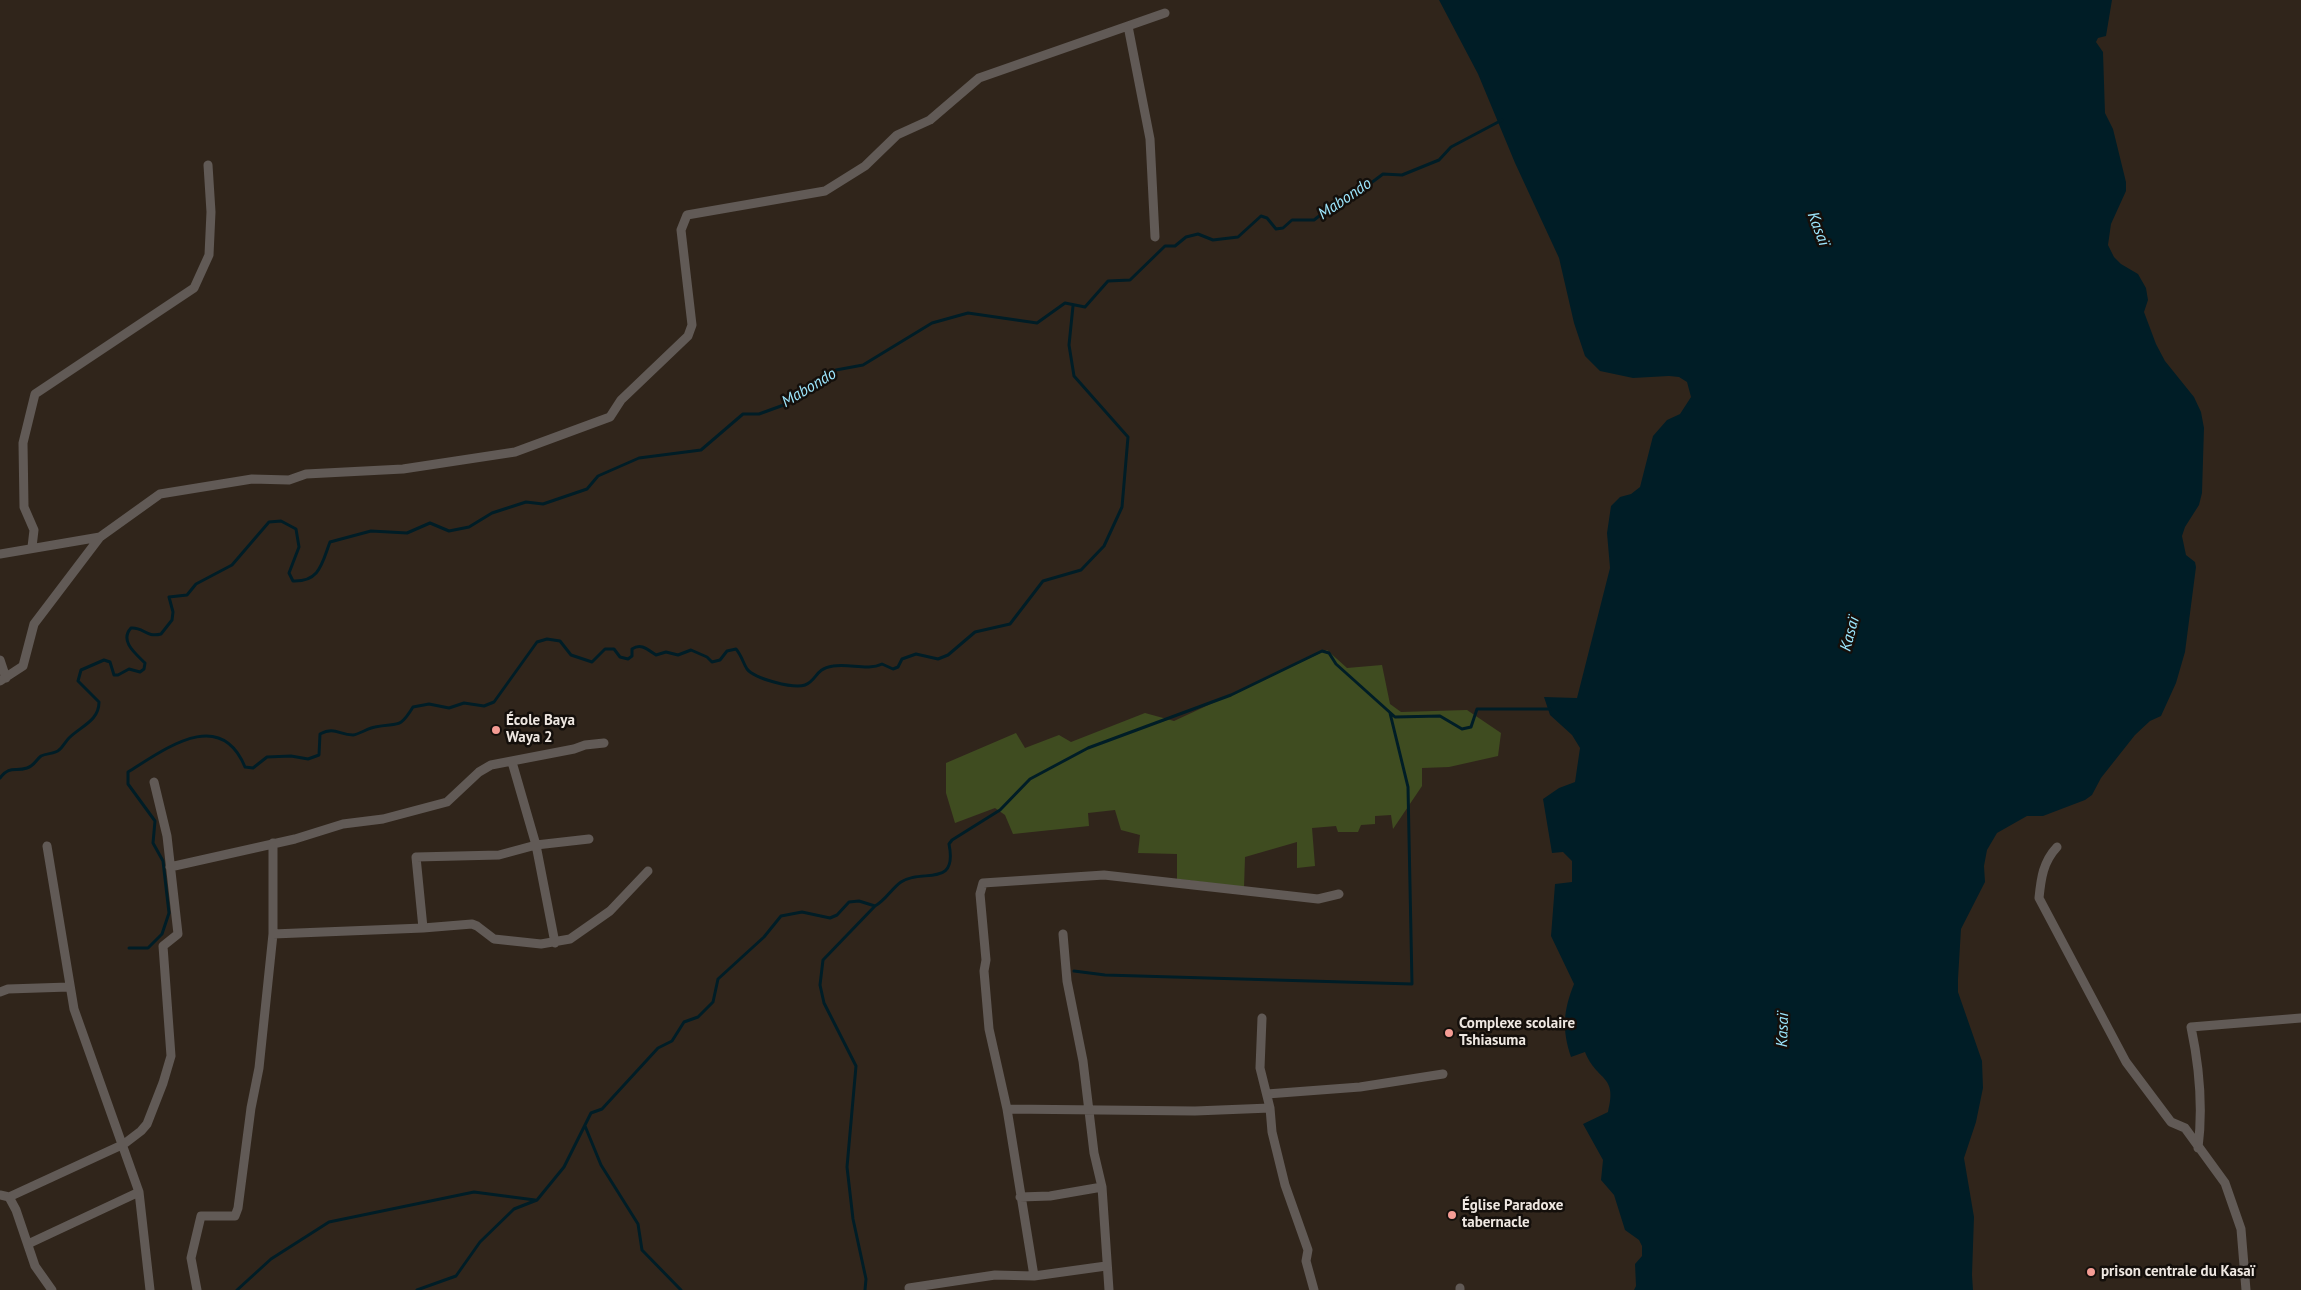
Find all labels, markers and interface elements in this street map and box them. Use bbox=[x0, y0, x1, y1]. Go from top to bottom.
water label: Mabondo bbox=[1315, 174, 1375, 224]
water label: Kasaï bbox=[1803, 209, 1833, 249]
water label: Mabondo bbox=[778, 364, 840, 412]
water label: Kasaï bbox=[1836, 615, 1864, 653]
place label: École Baya Waya 2 bbox=[506, 712, 575, 747]
marker: École Baya Waya 2 bbox=[490, 724, 502, 736]
water label: Kasaï bbox=[1773, 1012, 1793, 1048]
place label: Complexe scolaire Tshiasuma bbox=[1459, 1015, 1575, 1050]
marker: Complexe scolaire Tshiasuma bbox=[1443, 1027, 1455, 1039]
place label: Église Paradoxe tabernacle bbox=[1462, 1197, 1563, 1232]
marker: Église Paradoxe tabernacle bbox=[1446, 1209, 1458, 1221]
place label: prison centrale du Kasaï bbox=[2101, 1263, 2255, 1281]
marker: prison centrale du Kasaï bbox=[2085, 1266, 2097, 1278]

